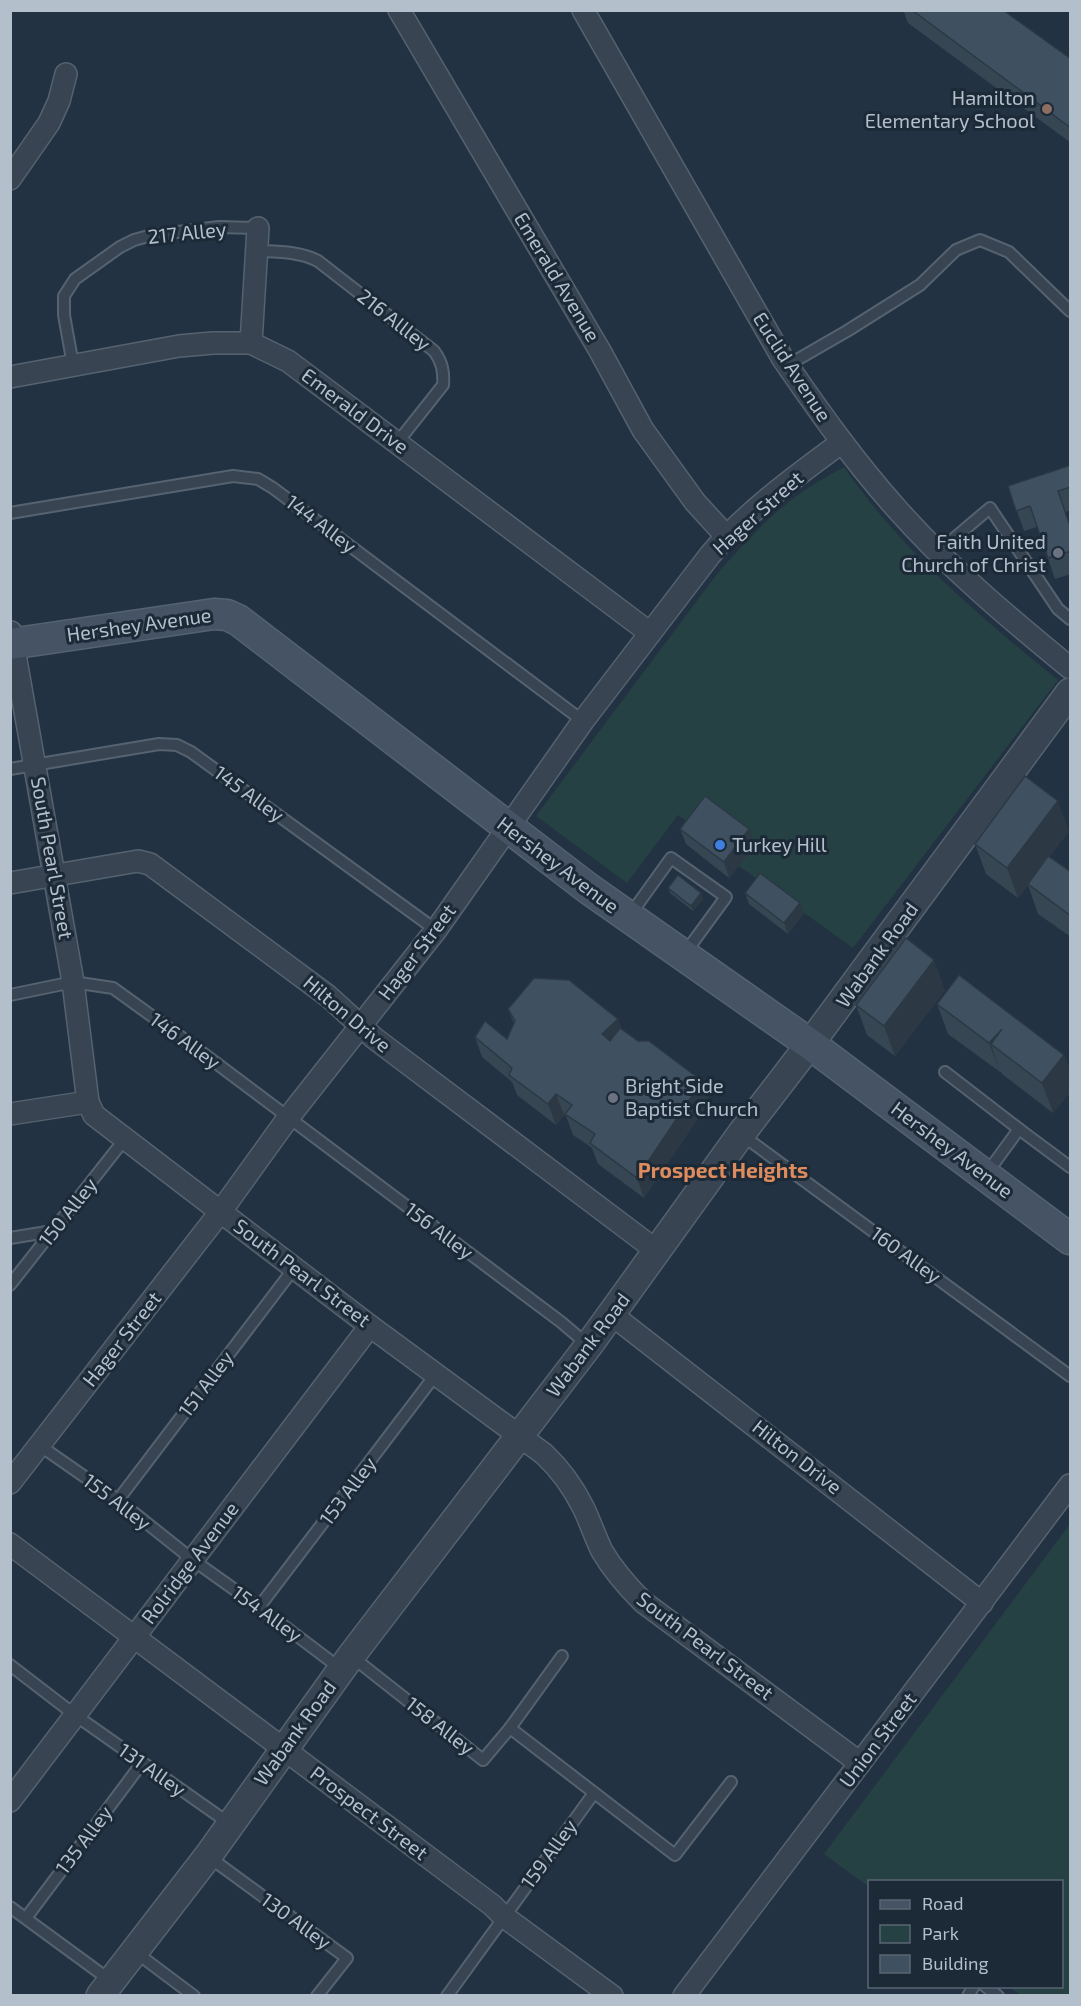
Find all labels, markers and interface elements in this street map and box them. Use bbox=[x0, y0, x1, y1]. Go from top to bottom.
place label: Hamilton Elementary School bbox=[865, 85, 1035, 132]
marker: Hamilton Elementary School bbox=[1040, 102, 1054, 116]
street label: Emerald Avenue bbox=[510, 207, 606, 346]
street label: 217 Alley bbox=[146, 216, 228, 248]
street label: 216 Allley bbox=[353, 283, 436, 355]
street label: Euclid Avenue bbox=[749, 307, 837, 426]
street label: Emerald Drive bbox=[297, 362, 414, 458]
street label: Hager Street bbox=[707, 465, 808, 559]
street label: 144 Alley bbox=[282, 489, 362, 558]
place label: Faith United Church of Christ bbox=[901, 529, 1046, 576]
marker: Faith United Church of Christ bbox=[1051, 546, 1065, 560]
street label: Hershey Avenue bbox=[65, 602, 213, 646]
street label: 145 Alley bbox=[210, 760, 290, 827]
street label: South Pearl Street bbox=[27, 775, 79, 941]
street label: Hershey Avenue bbox=[493, 811, 624, 918]
place label: Turkey Hill bbox=[732, 832, 827, 856]
marker: Turkey Hill bbox=[713, 838, 727, 852]
street label: Wabank Road bbox=[830, 897, 922, 1012]
street label: Hager Street bbox=[372, 898, 460, 1004]
street label: Hilton Drive bbox=[299, 970, 396, 1057]
street label: 146 Alley bbox=[146, 1007, 226, 1074]
place label: Bright Side Baptist Church bbox=[625, 1073, 758, 1120]
marker: Bright Side Baptist Church bbox=[606, 1091, 620, 1105]
street label: Hershey Avenue bbox=[887, 1096, 1018, 1203]
district label: Prospect Heights bbox=[638, 1157, 808, 1182]
street label: 150 Alley bbox=[33, 1172, 102, 1250]
street label: 156 Alley bbox=[401, 1197, 479, 1264]
street label: South Pearl Street bbox=[230, 1213, 376, 1332]
street label: 160 Alley bbox=[867, 1221, 947, 1288]
street label: Hager Street bbox=[77, 1286, 166, 1391]
street label: Wabank Road bbox=[540, 1288, 634, 1401]
street label: 151 Alley bbox=[173, 1345, 238, 1421]
street label: Hilton Drive bbox=[748, 1414, 847, 1499]
street label: 153 Alley bbox=[314, 1451, 381, 1529]
street label: 155 Alley bbox=[79, 1468, 157, 1535]
street label: Rolridge Avenue bbox=[135, 1497, 243, 1628]
street label: 154 Alley bbox=[228, 1580, 308, 1647]
street label: South Pearl Street bbox=[633, 1586, 779, 1705]
street label: Wabank Road bbox=[248, 1675, 340, 1790]
street label: Union Street bbox=[834, 1687, 921, 1792]
street label: 158 Alley bbox=[402, 1691, 480, 1760]
street label: 131 Alley bbox=[114, 1737, 191, 1801]
street label: Prospect Street bbox=[306, 1760, 433, 1864]
street label: 135 Alley bbox=[50, 1800, 117, 1878]
street label: 159 Alley bbox=[515, 1814, 582, 1893]
legend bbox=[868, 1880, 1063, 1988]
street label: 130 Alley bbox=[257, 1887, 337, 1954]
text: Road bbox=[922, 1892, 963, 1914]
text: Park bbox=[922, 1922, 959, 1944]
text: Building bbox=[922, 1952, 989, 1974]

